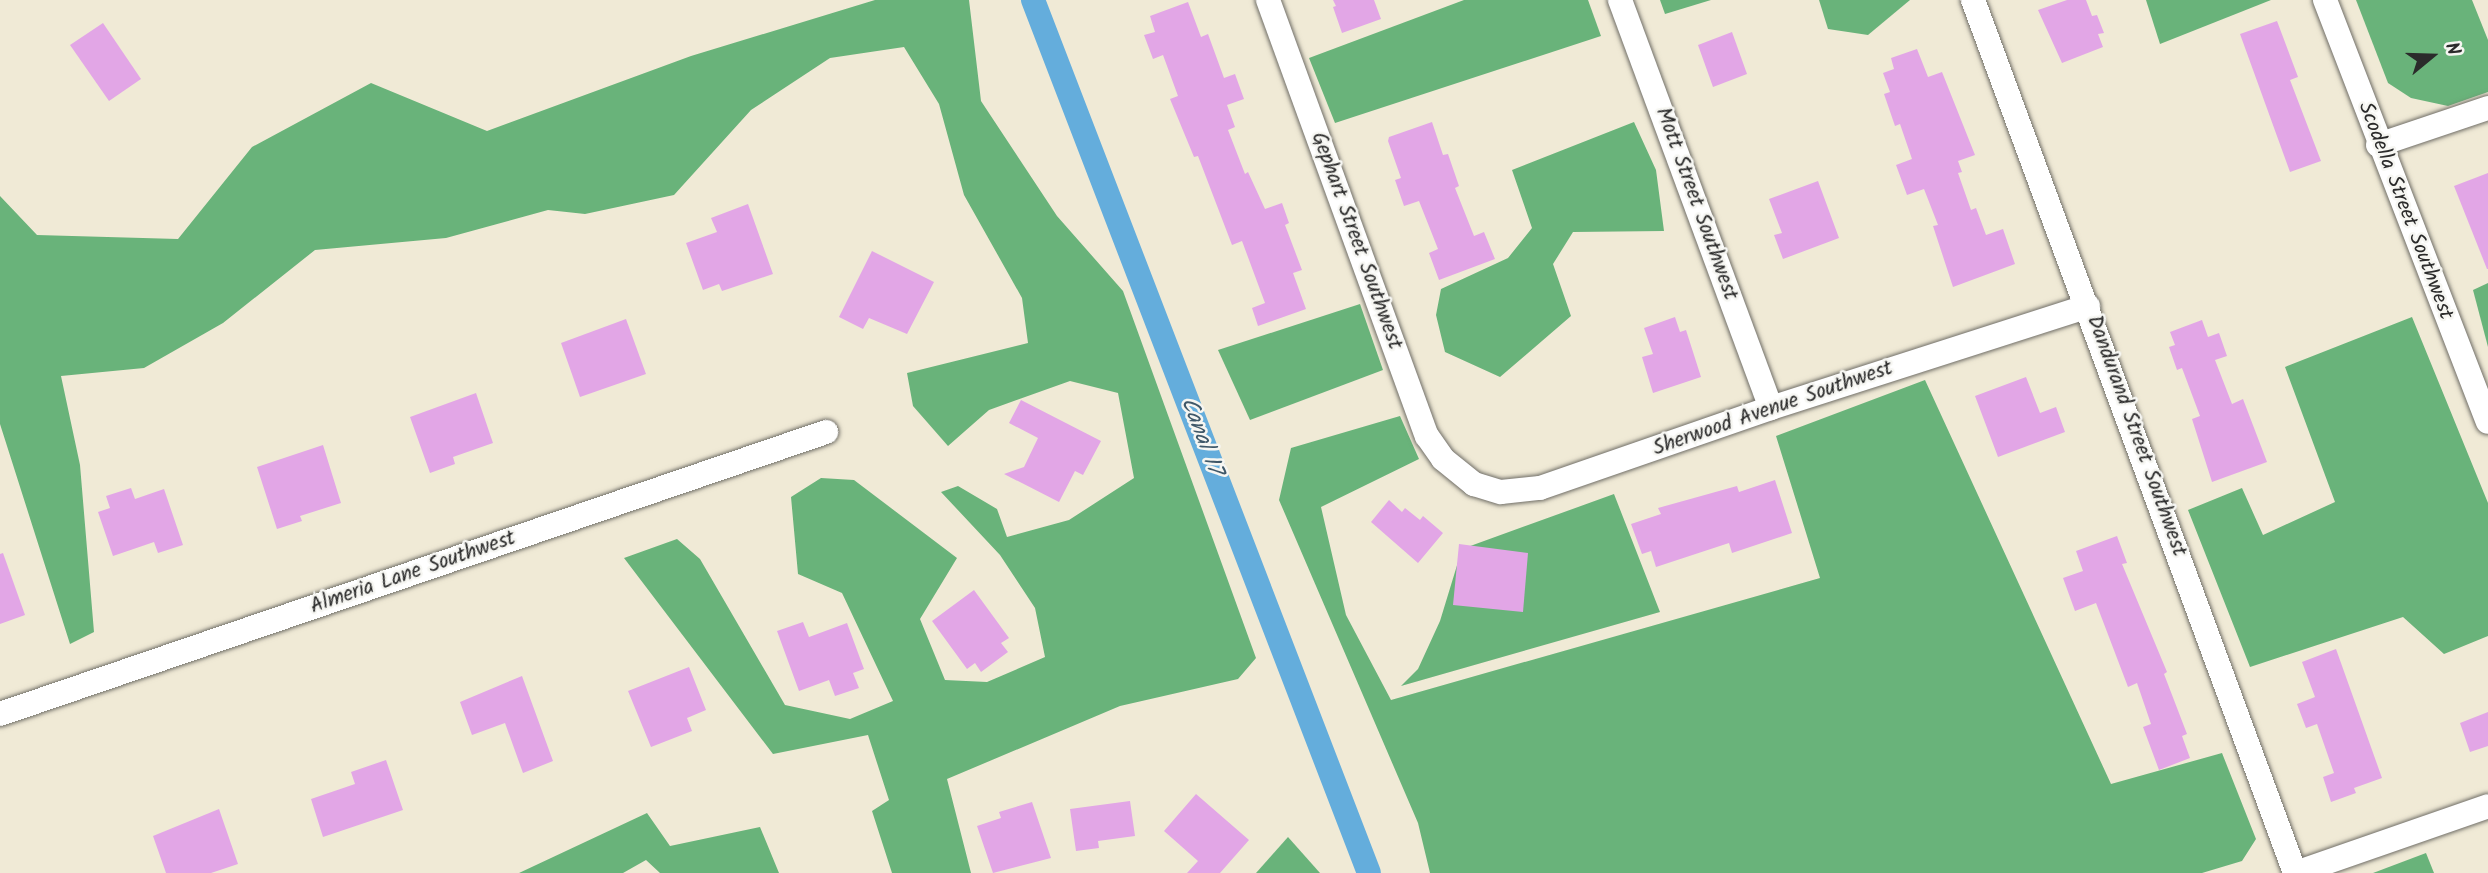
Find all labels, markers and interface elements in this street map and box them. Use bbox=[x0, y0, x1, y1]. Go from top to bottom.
north arrow bbox=[2397, 21, 2467, 91]
text: N bbox=[2436, 39, 2468, 60]
street label: Scodella Street Southwest bbox=[2352, 99, 2458, 323]
street label: Mott Street Southwest bbox=[1649, 104, 1743, 304]
street label: Gephart Street Southwest bbox=[1305, 129, 1407, 353]
street label: Dandurand Street Southwest bbox=[2081, 312, 2191, 560]
street label: Sherwood Avenue Southwest bbox=[1650, 356, 1896, 462]
water label: Canal 17 bbox=[1174, 394, 1228, 478]
street label: Almeria Lane Southwest bbox=[307, 526, 519, 620]

